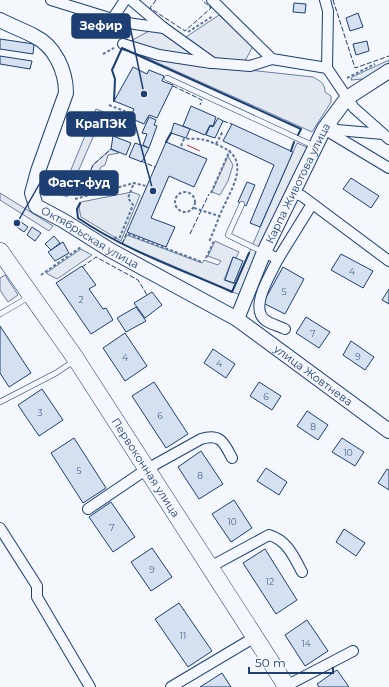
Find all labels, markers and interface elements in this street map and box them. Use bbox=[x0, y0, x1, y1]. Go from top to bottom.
callout: Зефир bbox=[72, 14, 130, 38]
text: Зефир bbox=[79, 18, 122, 33]
callout: КраПЭК bbox=[67, 112, 135, 136]
text: КраПЭК bbox=[75, 116, 127, 131]
street label: Карпа Животова улица bbox=[262, 120, 333, 246]
callout: Фаст-фуд bbox=[40, 171, 118, 195]
text: Фаст-фуд bbox=[48, 175, 111, 190]
street label: Октябрьская улица bbox=[39, 203, 141, 271]
house number: 4 bbox=[349, 266, 355, 277]
house number: 5 bbox=[281, 286, 287, 297]
house number: 2 bbox=[78, 294, 84, 305]
house number: 7 bbox=[310, 328, 316, 339]
street label: улица Жовтнева bbox=[270, 341, 355, 409]
house number: 9 bbox=[355, 351, 361, 362]
house number: 4 bbox=[122, 352, 128, 363]
house number: 4 bbox=[216, 358, 222, 369]
house number: 6 bbox=[263, 391, 269, 402]
house number: 3 bbox=[37, 407, 43, 418]
house number: 6 bbox=[157, 410, 163, 421]
street label: Первоконная улица bbox=[109, 415, 183, 520]
house number: 8 bbox=[310, 421, 316, 432]
house number: 10 bbox=[343, 447, 353, 458]
house number: 5 bbox=[76, 465, 82, 476]
house number: 8 bbox=[197, 470, 203, 481]
house number: 10 bbox=[227, 516, 237, 527]
house number: 7 bbox=[109, 522, 115, 533]
house number: 9 bbox=[149, 564, 155, 575]
house number: 12 bbox=[266, 576, 274, 587]
house number: 11 bbox=[180, 630, 186, 641]
house number: 14 bbox=[301, 638, 311, 649]
scale bar bbox=[249, 649, 333, 675]
text: 50 m bbox=[255, 655, 286, 670]

